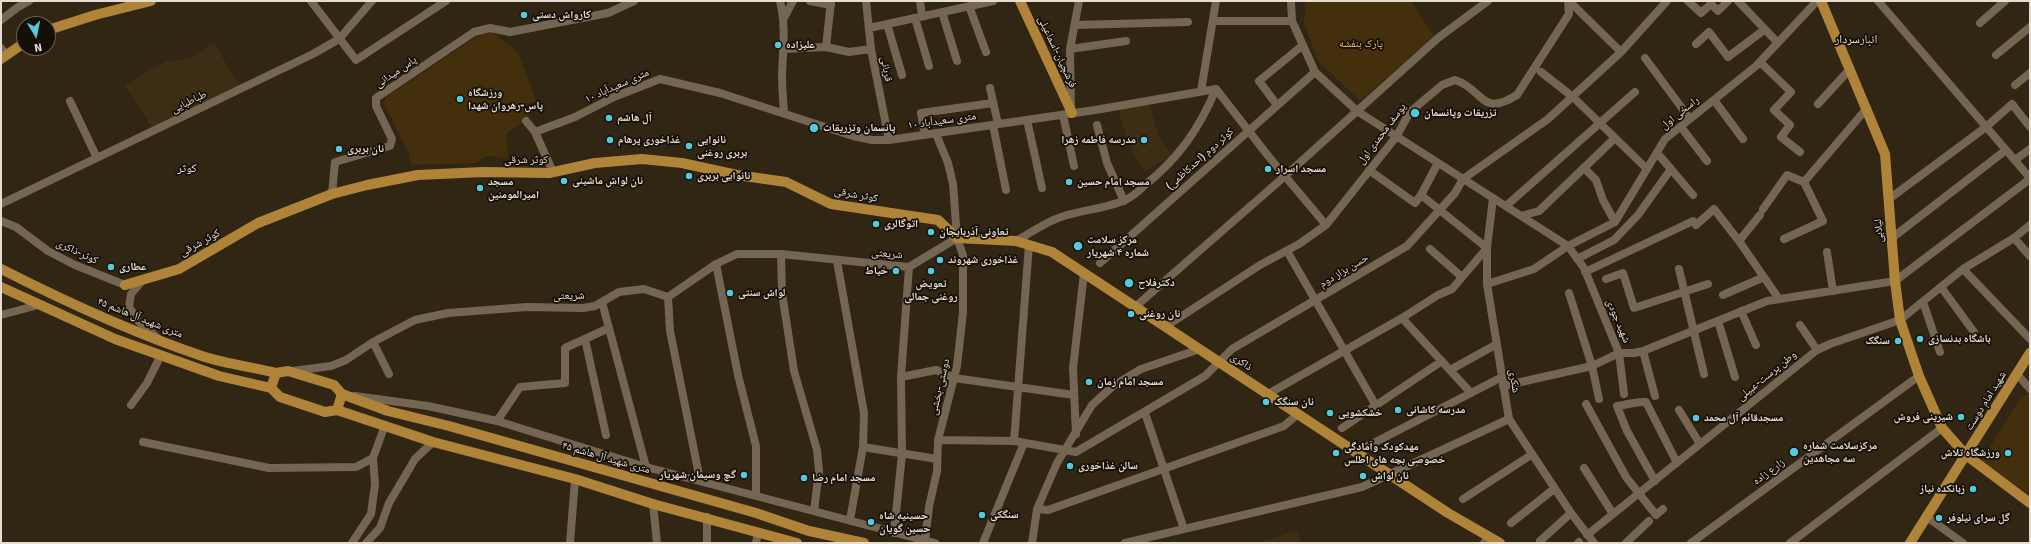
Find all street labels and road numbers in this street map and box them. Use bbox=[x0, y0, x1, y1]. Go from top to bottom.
street label: فرشچیان-اسماعیلی bbox=[1035, 14, 1079, 90]
street label: پاس میدانی bbox=[373, 53, 419, 91]
street label: قربانی bbox=[877, 55, 895, 83]
street label: ۱۰ متری سعیدآباد bbox=[583, 66, 651, 106]
street label: طباطبایی bbox=[169, 88, 209, 116]
street label: راسخی اول bbox=[1658, 93, 1702, 133]
street label: یوسف محمدی اول bbox=[1355, 101, 1409, 167]
street label: ۱۰ متری سعیدآباد bbox=[907, 110, 977, 132]
street label: کوثر دوم (احدکاظمی) bbox=[1163, 125, 1237, 193]
street label: کوثر شرقی bbox=[504, 153, 548, 167]
street label: کوثر شرقی bbox=[833, 185, 879, 205]
street label: لیلابی bbox=[1872, 219, 1886, 243]
street label: کوثر شرقی bbox=[177, 227, 223, 259]
street label: کوثر-ذاکری bbox=[54, 237, 100, 267]
street label: شریعتی bbox=[871, 246, 903, 262]
street label: حسن بزاز دوم bbox=[1317, 251, 1371, 291]
street label: شریعتی bbox=[553, 289, 585, 303]
street label: ۴۵ متری شهید آل هاشم bbox=[95, 295, 185, 341]
street label: شهید جودی bbox=[1603, 297, 1633, 345]
street label: وطن پرست-عبیلی bbox=[1735, 348, 1799, 404]
street label: ذاکری bbox=[1228, 350, 1254, 374]
street label: دوستی-بخشی bbox=[927, 357, 953, 417]
street label: شکری bbox=[1506, 368, 1522, 394]
street label: شهید امام دوست bbox=[1963, 369, 2009, 433]
street label: ۴۵ متری شهید آل هاشم bbox=[560, 439, 652, 477]
street label: زارع زاده bbox=[1751, 456, 1787, 488]

